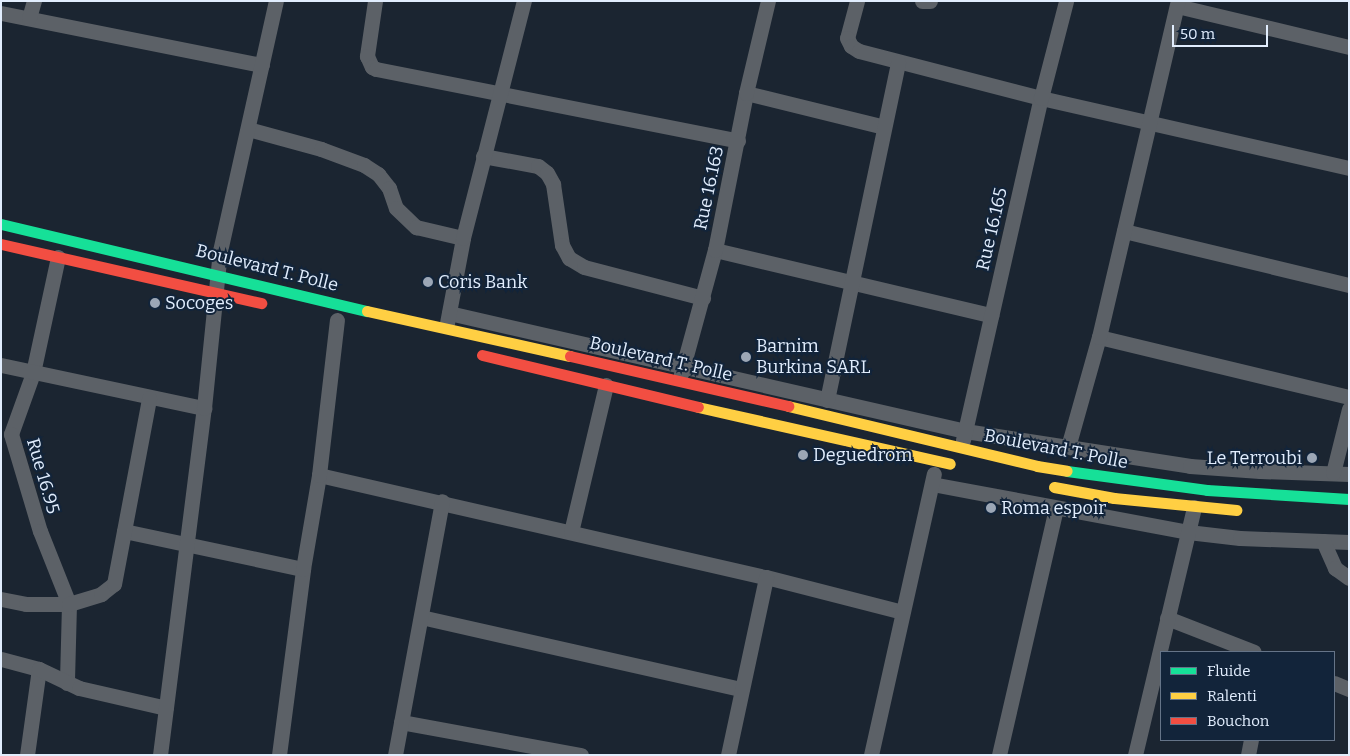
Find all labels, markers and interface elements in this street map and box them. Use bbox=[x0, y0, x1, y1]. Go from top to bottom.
scale bar bbox=[1175, 15, 1271, 47]
text: 50 m bbox=[1180, 25, 1215, 43]
street label: Rue 16.163 bbox=[690, 144, 728, 232]
street label: Rue 16.165 bbox=[972, 185, 1012, 273]
street label: Boulevard T. Polle bbox=[194, 240, 340, 296]
place label: Coris Bank bbox=[438, 271, 527, 293]
marker: Coris Bank bbox=[422, 276, 434, 288]
place label: Socoges bbox=[165, 292, 233, 314]
marker: Socoges bbox=[149, 297, 161, 309]
street label: Boulevard T. Polle bbox=[587, 332, 735, 386]
place label: Barnim Burkina SARL bbox=[756, 336, 870, 378]
marker: Barnim Burkina SARL bbox=[740, 351, 752, 363]
street label: Boulevard T. Polle bbox=[982, 424, 1130, 474]
street label: Rue 16.95 bbox=[22, 436, 64, 516]
place label: Deguedrom bbox=[813, 444, 912, 466]
place label: Le Terroubi bbox=[1207, 447, 1302, 469]
marker: Deguedrom bbox=[797, 449, 809, 461]
marker: Le Terroubi bbox=[1306, 452, 1318, 464]
place label: Roma espoir bbox=[1001, 497, 1106, 519]
marker: Roma espoir bbox=[985, 502, 997, 514]
legend bbox=[1160, 651, 1335, 741]
text: Fluide bbox=[1207, 662, 1250, 680]
text: Ralenti bbox=[1207, 687, 1257, 705]
text: Bouchon bbox=[1207, 712, 1269, 730]

